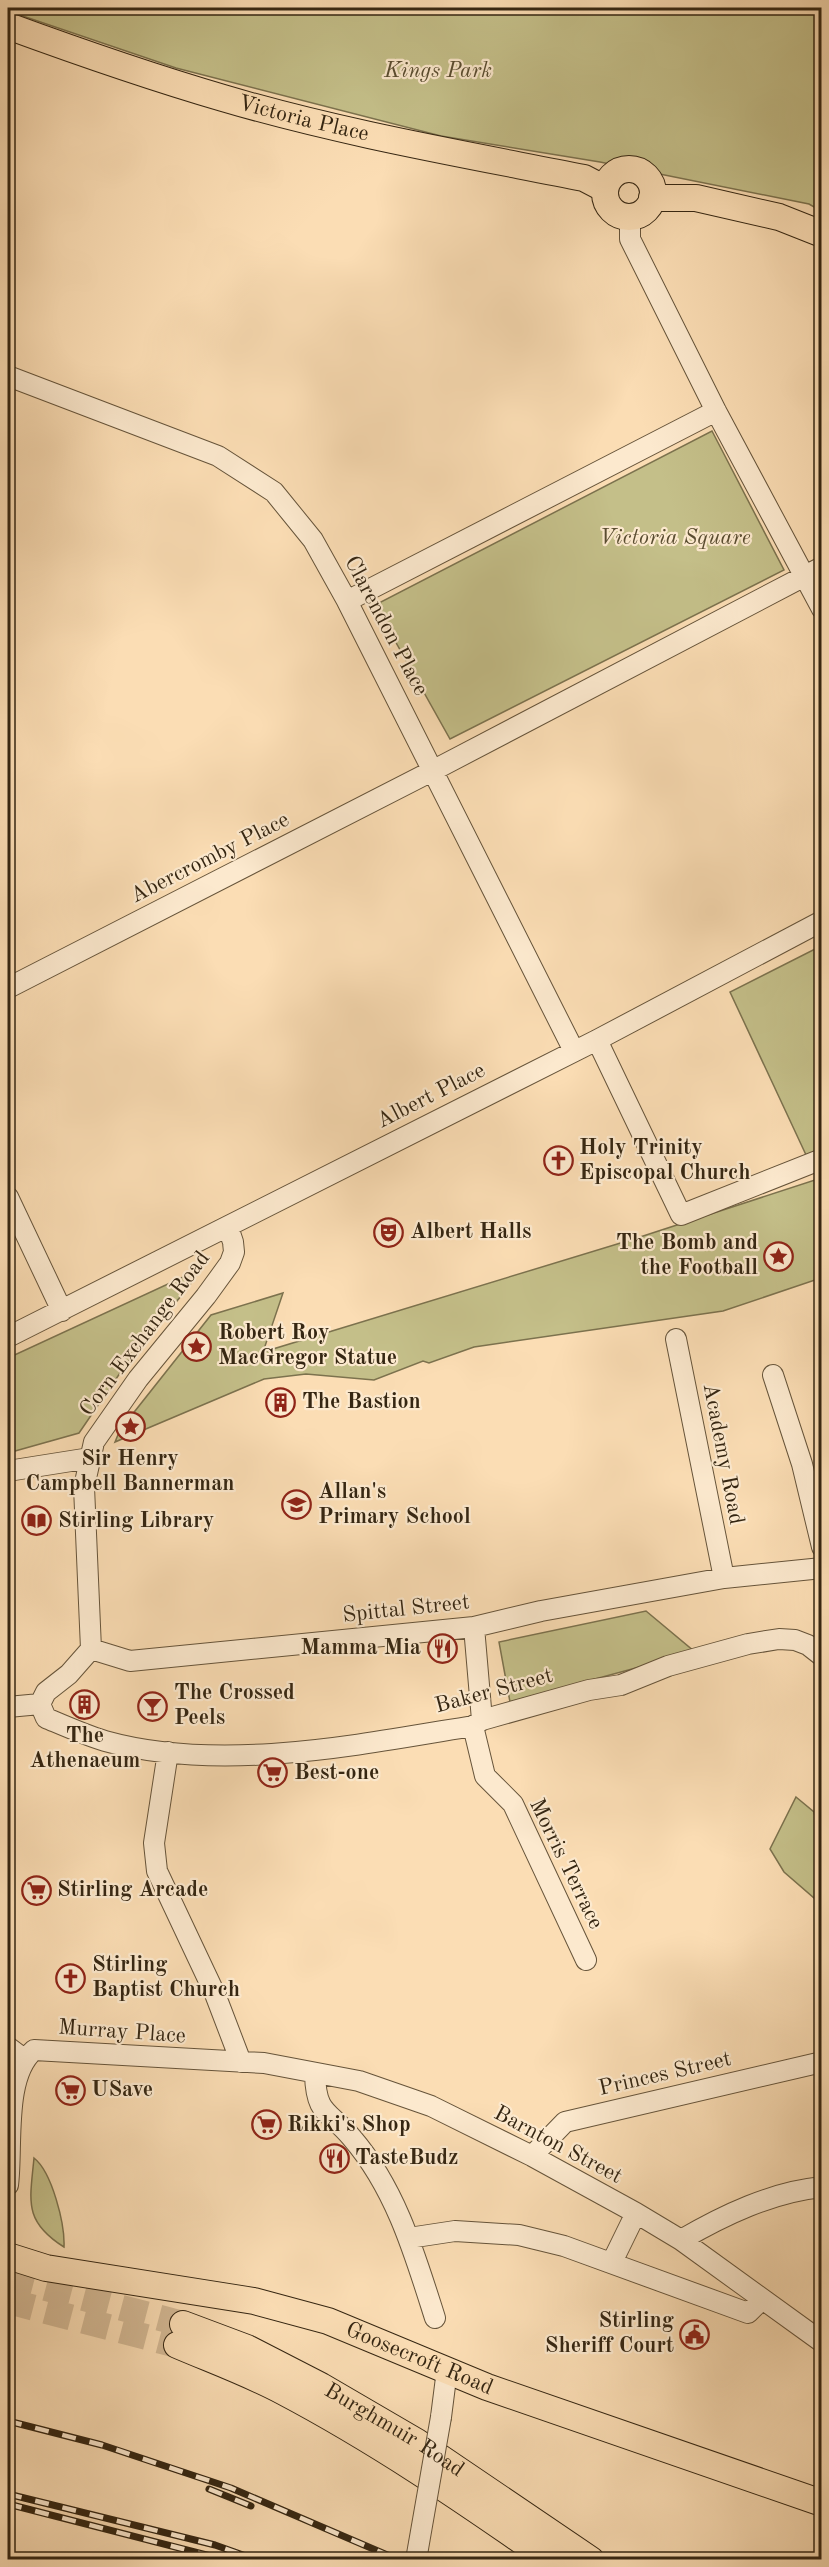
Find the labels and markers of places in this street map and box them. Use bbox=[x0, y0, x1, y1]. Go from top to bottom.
place label: Holy Trinity Episcopal Church bbox=[579, 1137, 751, 1184]
church icon: Holy Trinity Episcopal Church bbox=[542, 1145, 574, 1177]
theatre icon: Albert Halls bbox=[373, 1216, 405, 1248]
place label: Albert Halls bbox=[410, 1221, 531, 1243]
place label: The Bomb and the Football bbox=[616, 1232, 758, 1279]
place icon: The Bomb and the Football bbox=[763, 1240, 795, 1272]
place label: Robert Roy MacGregor Statue bbox=[218, 1322, 397, 1369]
place icon: Robert Roy MacGregor Statue bbox=[181, 1330, 213, 1362]
building icon: The Bastion bbox=[265, 1386, 297, 1418]
place label: The Bastion bbox=[302, 1391, 421, 1413]
place icon: Sir Henry Campbell Bannerman bbox=[114, 1411, 146, 1443]
place label: Sir Henry Campbell Bannerman bbox=[25, 1448, 235, 1495]
place label: Allan's Primary School bbox=[318, 1481, 471, 1528]
school or university icon: Allan's Primary School bbox=[281, 1489, 313, 1521]
library icon: Stirling Library bbox=[21, 1505, 53, 1537]
place label: Stirling Library bbox=[58, 1510, 214, 1532]
restaurant icon: Mamma Mia bbox=[426, 1632, 458, 1664]
place label: Mamma Mia bbox=[300, 1637, 421, 1659]
place label: The Crossed Peels bbox=[174, 1682, 295, 1729]
building icon: The Athenaeum bbox=[69, 1688, 101, 1720]
bar icon: The Crossed Peels bbox=[137, 1690, 169, 1722]
place label: The Athenaeum bbox=[30, 1725, 140, 1772]
supermarket icon: Best-one bbox=[257, 1757, 289, 1789]
place label: Best-one bbox=[294, 1762, 379, 1784]
supermarket icon: Stirling Arcade bbox=[20, 1874, 52, 1906]
place label: Stirling Arcade bbox=[57, 1879, 208, 1901]
place label: Stirling Baptist Church bbox=[92, 1954, 240, 2001]
church icon: Stirling Baptist Church bbox=[55, 1962, 87, 1994]
supermarket icon: USave bbox=[54, 2074, 86, 2106]
place label: USave bbox=[91, 2079, 153, 2101]
supermarket icon: Rikki's Shop bbox=[250, 2109, 282, 2141]
place label: Rikki's Shop bbox=[287, 2114, 411, 2136]
restaurant icon: TasteBudz bbox=[318, 2142, 350, 2174]
place label: TasteBudz bbox=[355, 2147, 458, 2169]
place label: Stirling Sheriff Court bbox=[545, 2310, 674, 2357]
public building icon: Stirling Sheriff Court bbox=[679, 2318, 711, 2350]

